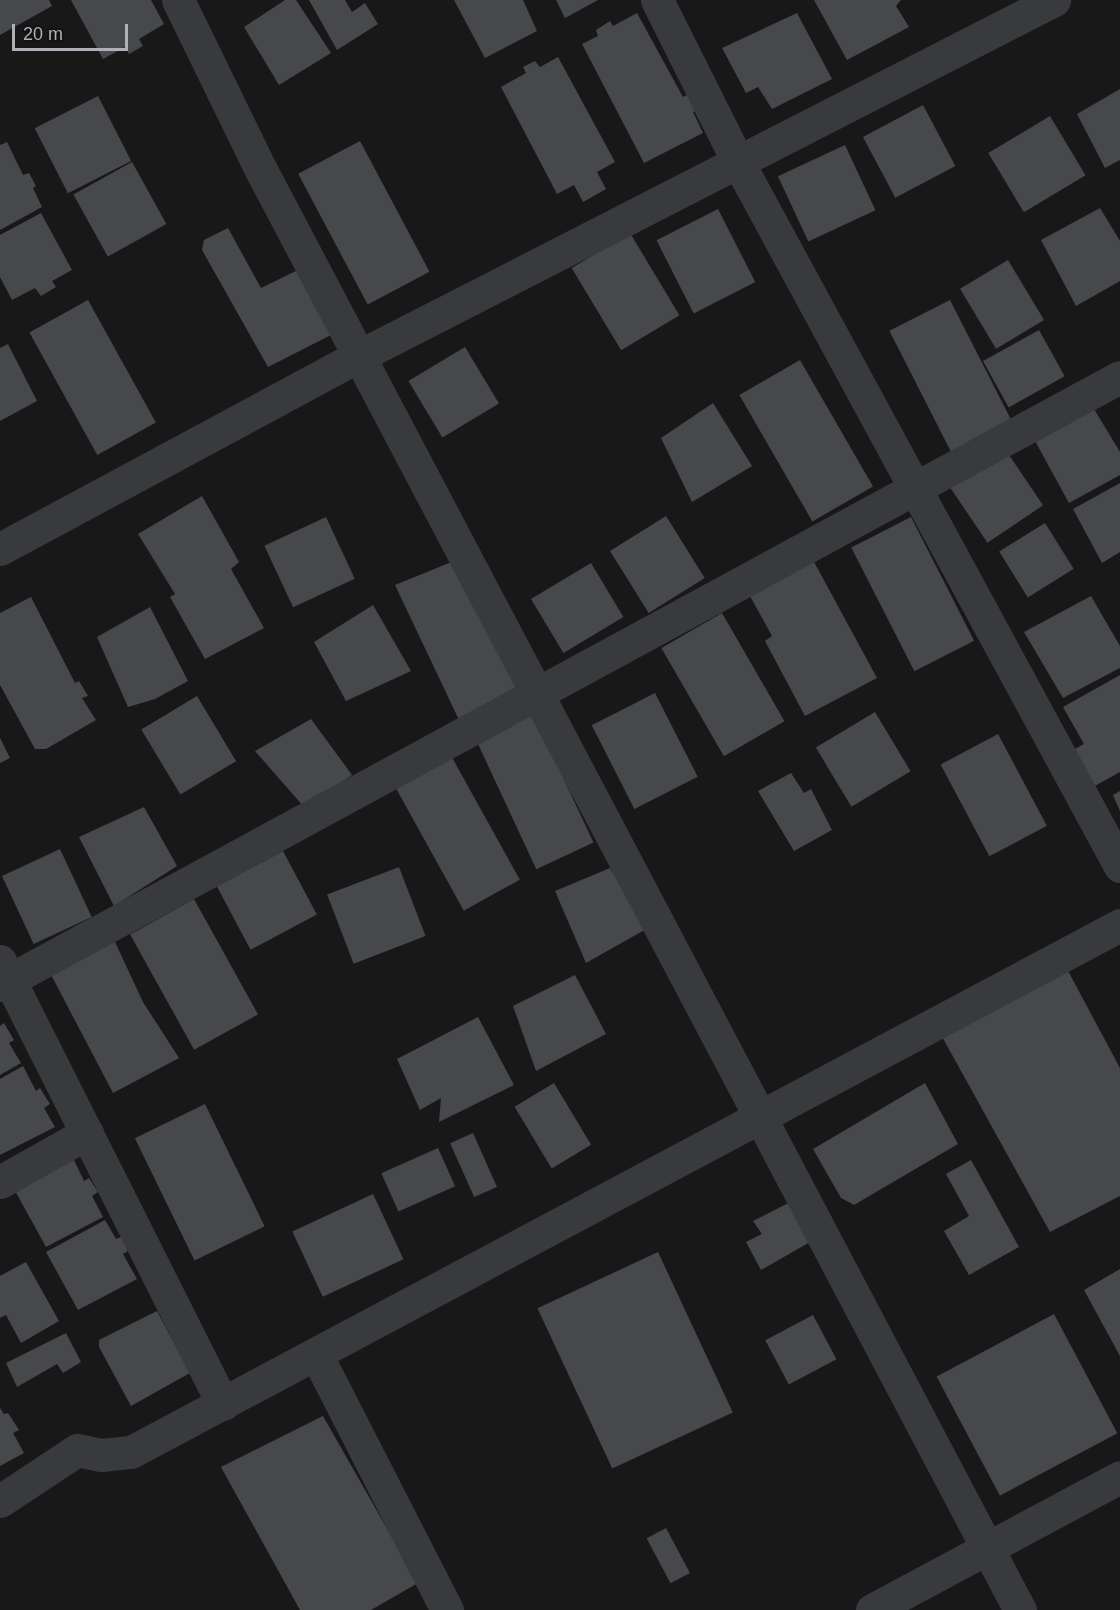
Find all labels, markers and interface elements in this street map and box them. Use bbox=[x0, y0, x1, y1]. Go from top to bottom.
scale bar bbox=[15, 12, 130, 50]
text: 20 m bbox=[23, 24, 63, 44]

